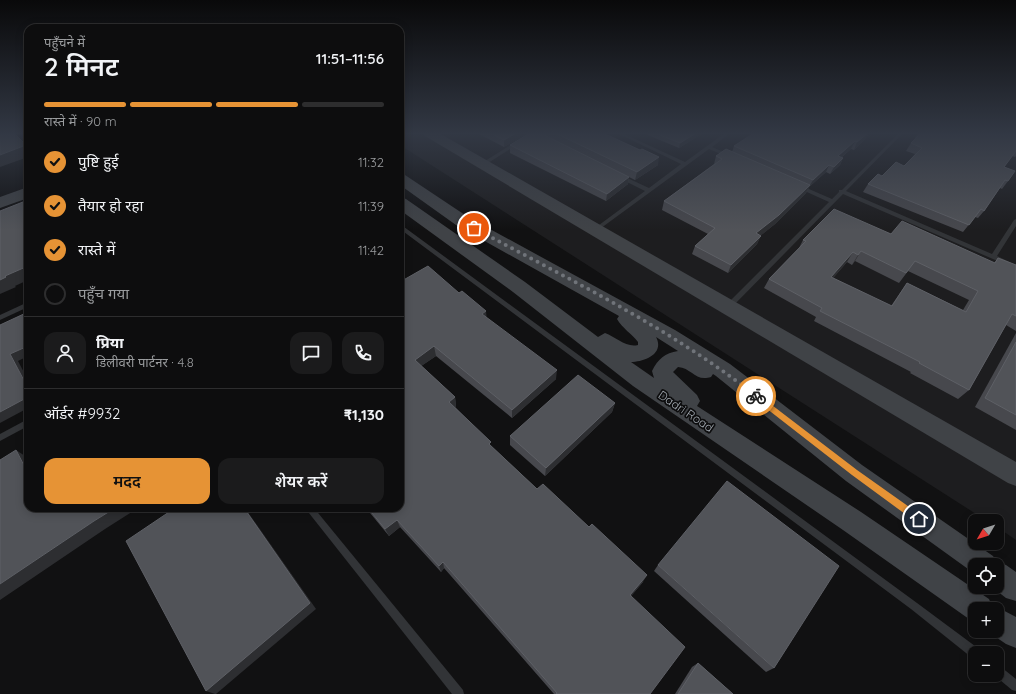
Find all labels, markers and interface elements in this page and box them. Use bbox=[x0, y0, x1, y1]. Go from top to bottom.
text: पहुँचने में bbox=[44, 34, 85, 50]
text: 11:51–11:56 bbox=[316, 49, 384, 68]
text: 2 मिनट bbox=[44, 50, 119, 83]
text: रास्ते में · 90 m bbox=[44, 113, 117, 129]
icon: check bbox=[44, 151, 66, 173]
text: पुष्टि हुई bbox=[78, 152, 119, 171]
text: 11:32 bbox=[358, 154, 384, 170]
icon: check bbox=[44, 195, 66, 217]
text: तैयार हो रहा bbox=[78, 196, 143, 215]
text: 11:39 bbox=[358, 198, 384, 214]
pin bbox=[457, 211, 491, 245]
icon: bag bbox=[463, 217, 485, 239]
icon: check bbox=[44, 239, 66, 261]
text: रास्ते में bbox=[78, 240, 115, 259]
text: 11:42 bbox=[358, 242, 384, 258]
text: पहुँच गया bbox=[78, 284, 129, 303]
button: person bbox=[44, 332, 86, 374]
button: chat bbox=[290, 332, 332, 374]
button: phone bbox=[342, 332, 384, 374]
text: प्रिया bbox=[96, 333, 124, 352]
text: डिलीवरी पार्टनर · 4.8 bbox=[96, 354, 194, 370]
courier bbox=[736, 376, 776, 416]
icon: bike bbox=[745, 385, 767, 407]
street label: Dadri Road bbox=[656, 387, 716, 435]
text: ऑर्डर #9932 bbox=[44, 404, 120, 423]
text: ₹1,130 bbox=[344, 405, 384, 424]
button: मदद bbox=[44, 458, 210, 504]
button: शेयर करें bbox=[218, 458, 384, 504]
pin bbox=[902, 502, 936, 536]
icon: home bbox=[908, 508, 930, 530]
north arrow bbox=[968, 514, 1004, 550]
map controls bbox=[968, 514, 1004, 682]
button: locate bbox=[968, 558, 1004, 594]
button: + bbox=[968, 602, 1004, 638]
button: − bbox=[968, 646, 1004, 682]

